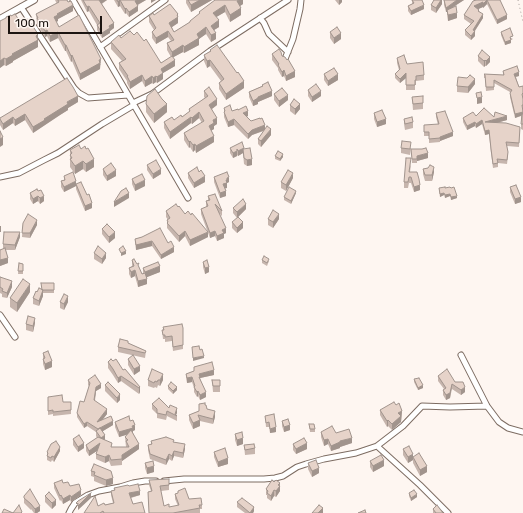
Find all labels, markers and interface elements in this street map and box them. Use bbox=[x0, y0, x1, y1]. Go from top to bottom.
scale bar bbox=[10, 8, 104, 34]
text: 100 m bbox=[15, 16, 49, 30]

